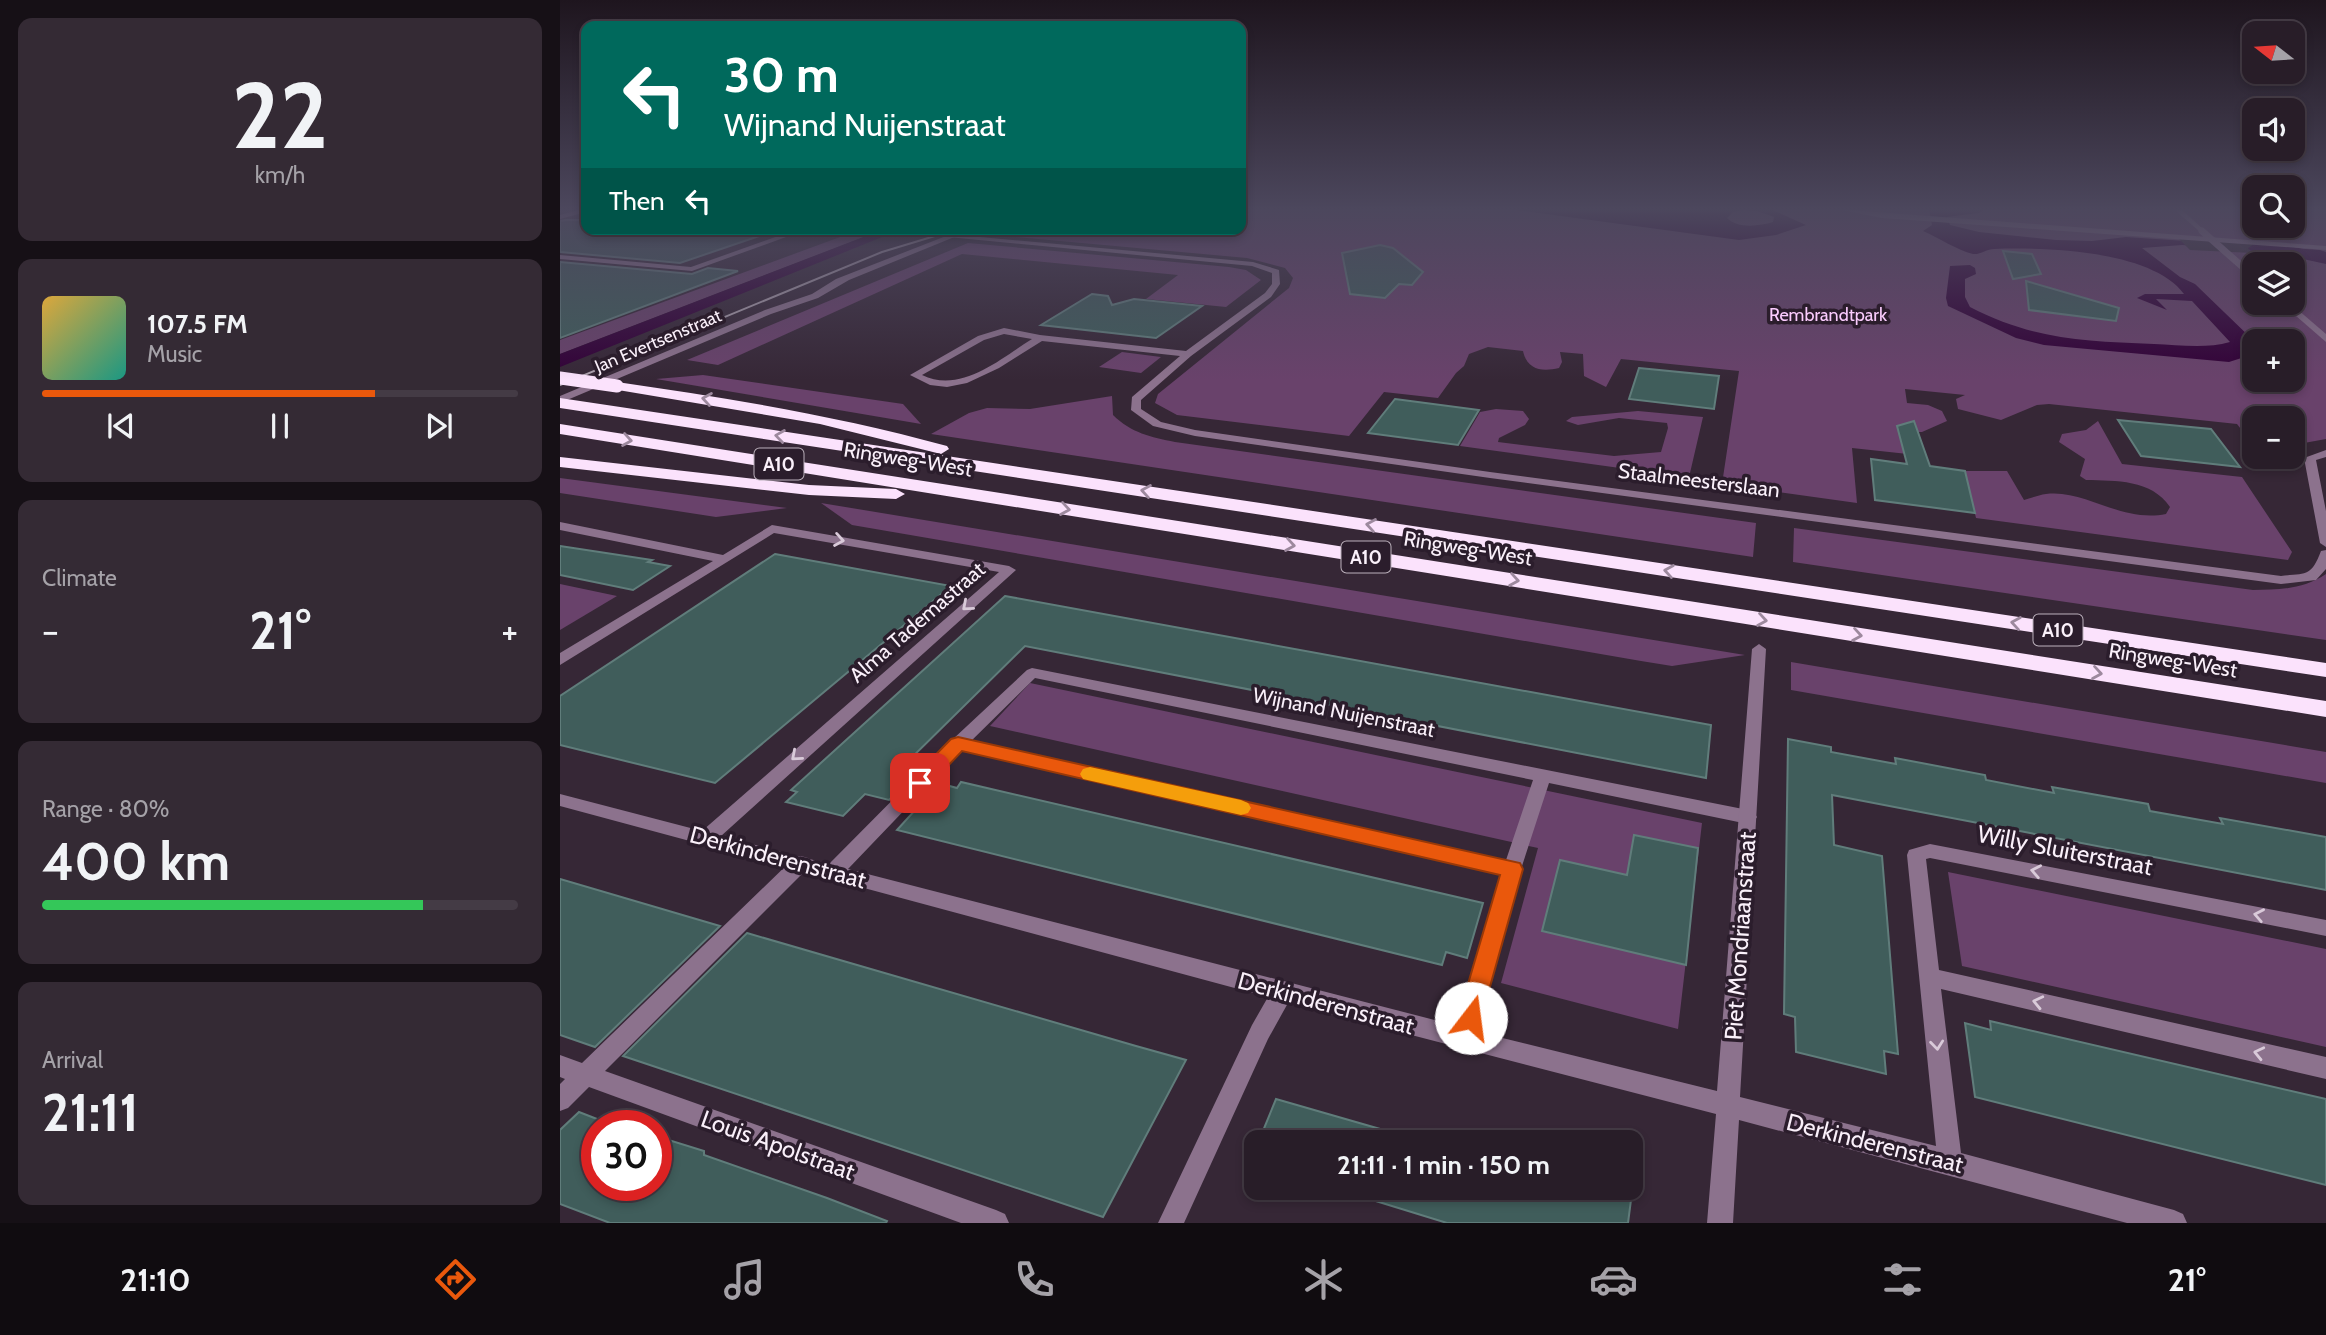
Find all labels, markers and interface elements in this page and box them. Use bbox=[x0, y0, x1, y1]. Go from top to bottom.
north arrow bbox=[2242, 21, 2305, 84]
map controls bbox=[2242, 21, 2305, 469]
text: 30 m bbox=[724, 45, 839, 104]
icon: left bbox=[609, 49, 700, 140]
text: 22 bbox=[232, 60, 328, 171]
button: sound bbox=[2242, 98, 2305, 161]
text: Wijnand Nuijenstraat bbox=[724, 105, 1006, 144]
text: km/h bbox=[255, 161, 305, 189]
button: search bbox=[2242, 175, 2305, 238]
icon: left bbox=[679, 182, 717, 220]
text: Then bbox=[609, 185, 665, 217]
button: layers bbox=[2242, 252, 2305, 315]
street label: Jan Evertsenstraat bbox=[590, 304, 725, 378]
park label: Rembrandtpark bbox=[1769, 304, 1888, 326]
text: 107.5 FM bbox=[147, 308, 248, 340]
button: + bbox=[2242, 329, 2305, 392]
text: Music bbox=[147, 340, 202, 368]
one-way arrow bbox=[701, 392, 713, 407]
button: − bbox=[2242, 406, 2305, 469]
icon: previous bbox=[102, 407, 140, 445]
icon: pause bbox=[261, 407, 299, 445]
icon: next bbox=[420, 407, 458, 445]
one-way arrow bbox=[774, 429, 786, 444]
one-way arrow bbox=[622, 432, 633, 447]
street label: Ringweg-West bbox=[842, 437, 974, 481]
road number: A10 bbox=[754, 449, 804, 480]
street label: Staalmeesterslaan bbox=[1617, 458, 1781, 502]
one-way arrow bbox=[1140, 484, 1152, 499]
one-way arrow bbox=[1059, 501, 1071, 516]
one-way arrow bbox=[1365, 518, 1377, 533]
street label: Ringweg-West bbox=[1402, 526, 1534, 570]
one-way arrow bbox=[833, 532, 845, 547]
one-way arrow bbox=[1284, 537, 1296, 552]
road number: A10 bbox=[1342, 542, 1390, 572]
street label: Alma Tademastraat bbox=[844, 556, 990, 688]
text: Climate bbox=[42, 564, 117, 592]
one-way arrow bbox=[1663, 564, 1675, 579]
one-way arrow bbox=[1508, 572, 1520, 587]
one-way arrow bbox=[962, 598, 975, 610]
text: 21° bbox=[249, 599, 311, 662]
text: − bbox=[42, 607, 59, 654]
text: + bbox=[501, 607, 518, 654]
one-way arrow bbox=[1756, 612, 1767, 627]
road number: A10 bbox=[2034, 614, 2082, 646]
one-way arrow bbox=[2010, 616, 2022, 631]
one-way arrow bbox=[1851, 627, 1863, 642]
street label: Ringweg-West bbox=[2107, 638, 2239, 682]
one-way arrow bbox=[2091, 665, 2103, 680]
street label: Wijnand Nuijenstraat bbox=[1251, 682, 1437, 743]
one-way arrow bbox=[792, 748, 805, 760]
pin bbox=[890, 753, 950, 813]
icon: arrive bbox=[901, 764, 939, 802]
text: Range · 80% bbox=[42, 795, 169, 823]
street label: Willy Sluiterstraat bbox=[1975, 819, 2155, 881]
street label: Derkinderenstraat bbox=[687, 820, 869, 894]
text: 400 km bbox=[42, 830, 230, 893]
street label: Piet Mondriaanstraat bbox=[1718, 831, 1762, 1041]
one-way arrow bbox=[2030, 865, 2042, 880]
one-way arrow bbox=[2253, 909, 2265, 924]
street label: Derkinderenstraat bbox=[1235, 966, 1417, 1040]
position arrow bbox=[1434, 981, 1508, 1055]
one-way arrow bbox=[2032, 996, 2044, 1010]
one-way arrow bbox=[1929, 1040, 1944, 1051]
text: Arrival bbox=[42, 1046, 103, 1074]
one-way arrow bbox=[2254, 1046, 2266, 1061]
text: 21:11 bbox=[42, 1081, 139, 1144]
street label: Louis Apolstraat bbox=[697, 1104, 859, 1186]
street label: Derkinderenstraat bbox=[1784, 1107, 1966, 1179]
speed limit sign: 30 bbox=[581, 1110, 672, 1201]
text: 21:11 · 1 min · 150 m bbox=[1337, 1149, 1550, 1181]
icon: directions bbox=[431, 1255, 480, 1304]
icon: music bbox=[720, 1255, 769, 1304]
icon: phone bbox=[1010, 1255, 1059, 1304]
icon: climate bbox=[1299, 1255, 1348, 1304]
icon: car bbox=[1589, 1255, 1638, 1304]
icon: filters bbox=[1878, 1255, 1927, 1304]
text: 21:10 bbox=[120, 1260, 190, 1299]
text: 21° bbox=[2168, 1260, 2206, 1299]

